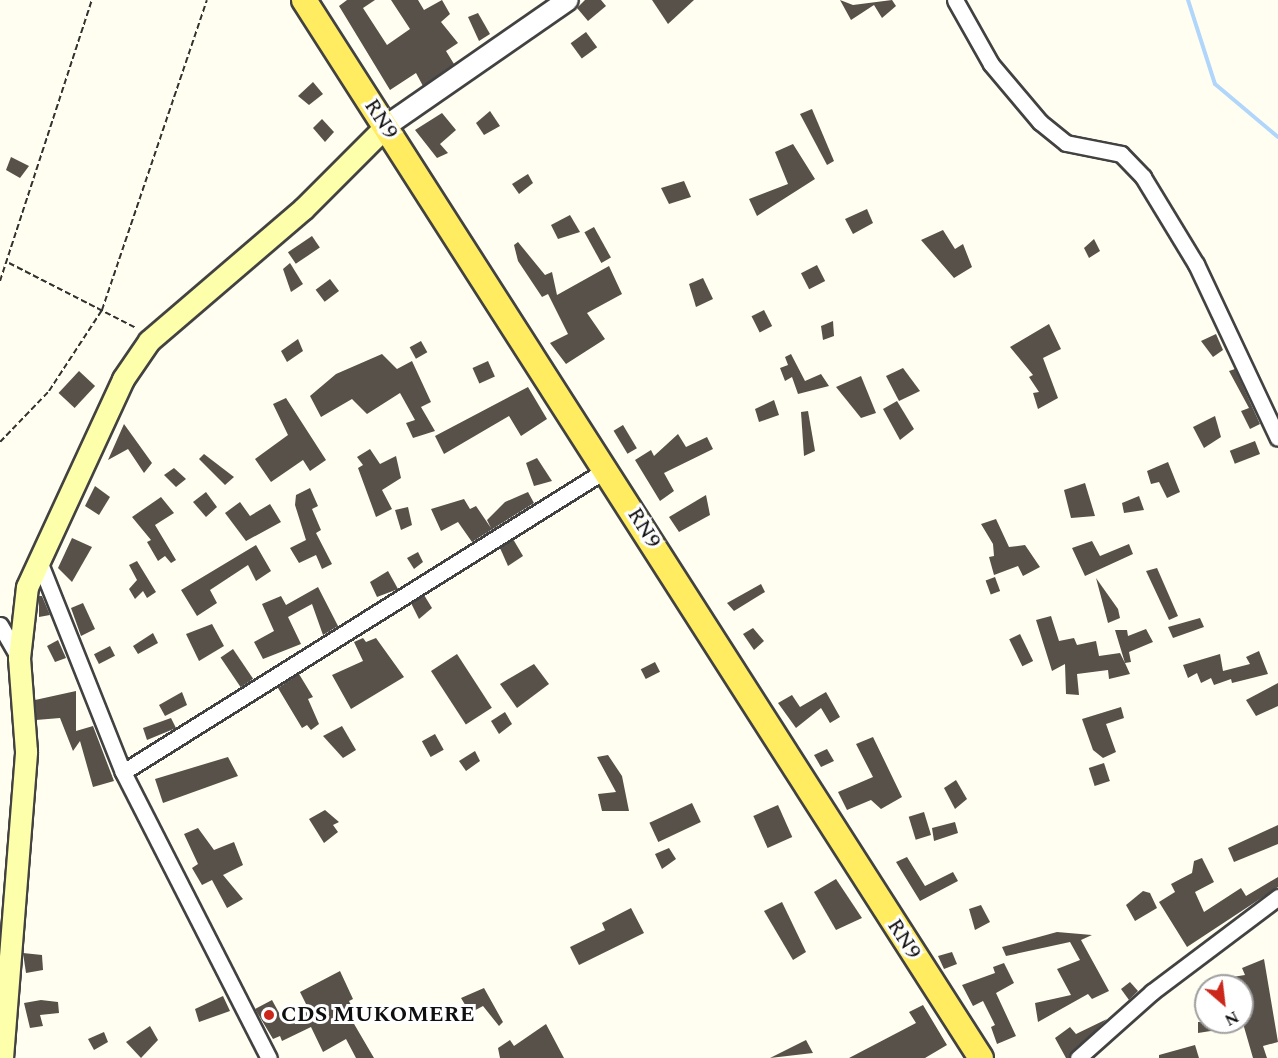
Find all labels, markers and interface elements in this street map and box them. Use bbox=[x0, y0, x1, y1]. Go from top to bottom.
street label: RN9 bbox=[358, 94, 404, 144]
street label: RN9 bbox=[621, 503, 667, 553]
street label: RN9 bbox=[881, 914, 927, 964]
north arrow bbox=[1194, 974, 1254, 1034]
place label: CDS MUKOMERE bbox=[281, 1002, 475, 1028]
text: N bbox=[1220, 1004, 1243, 1032]
marker: CDS MUKOMERE bbox=[262, 1008, 276, 1022]

